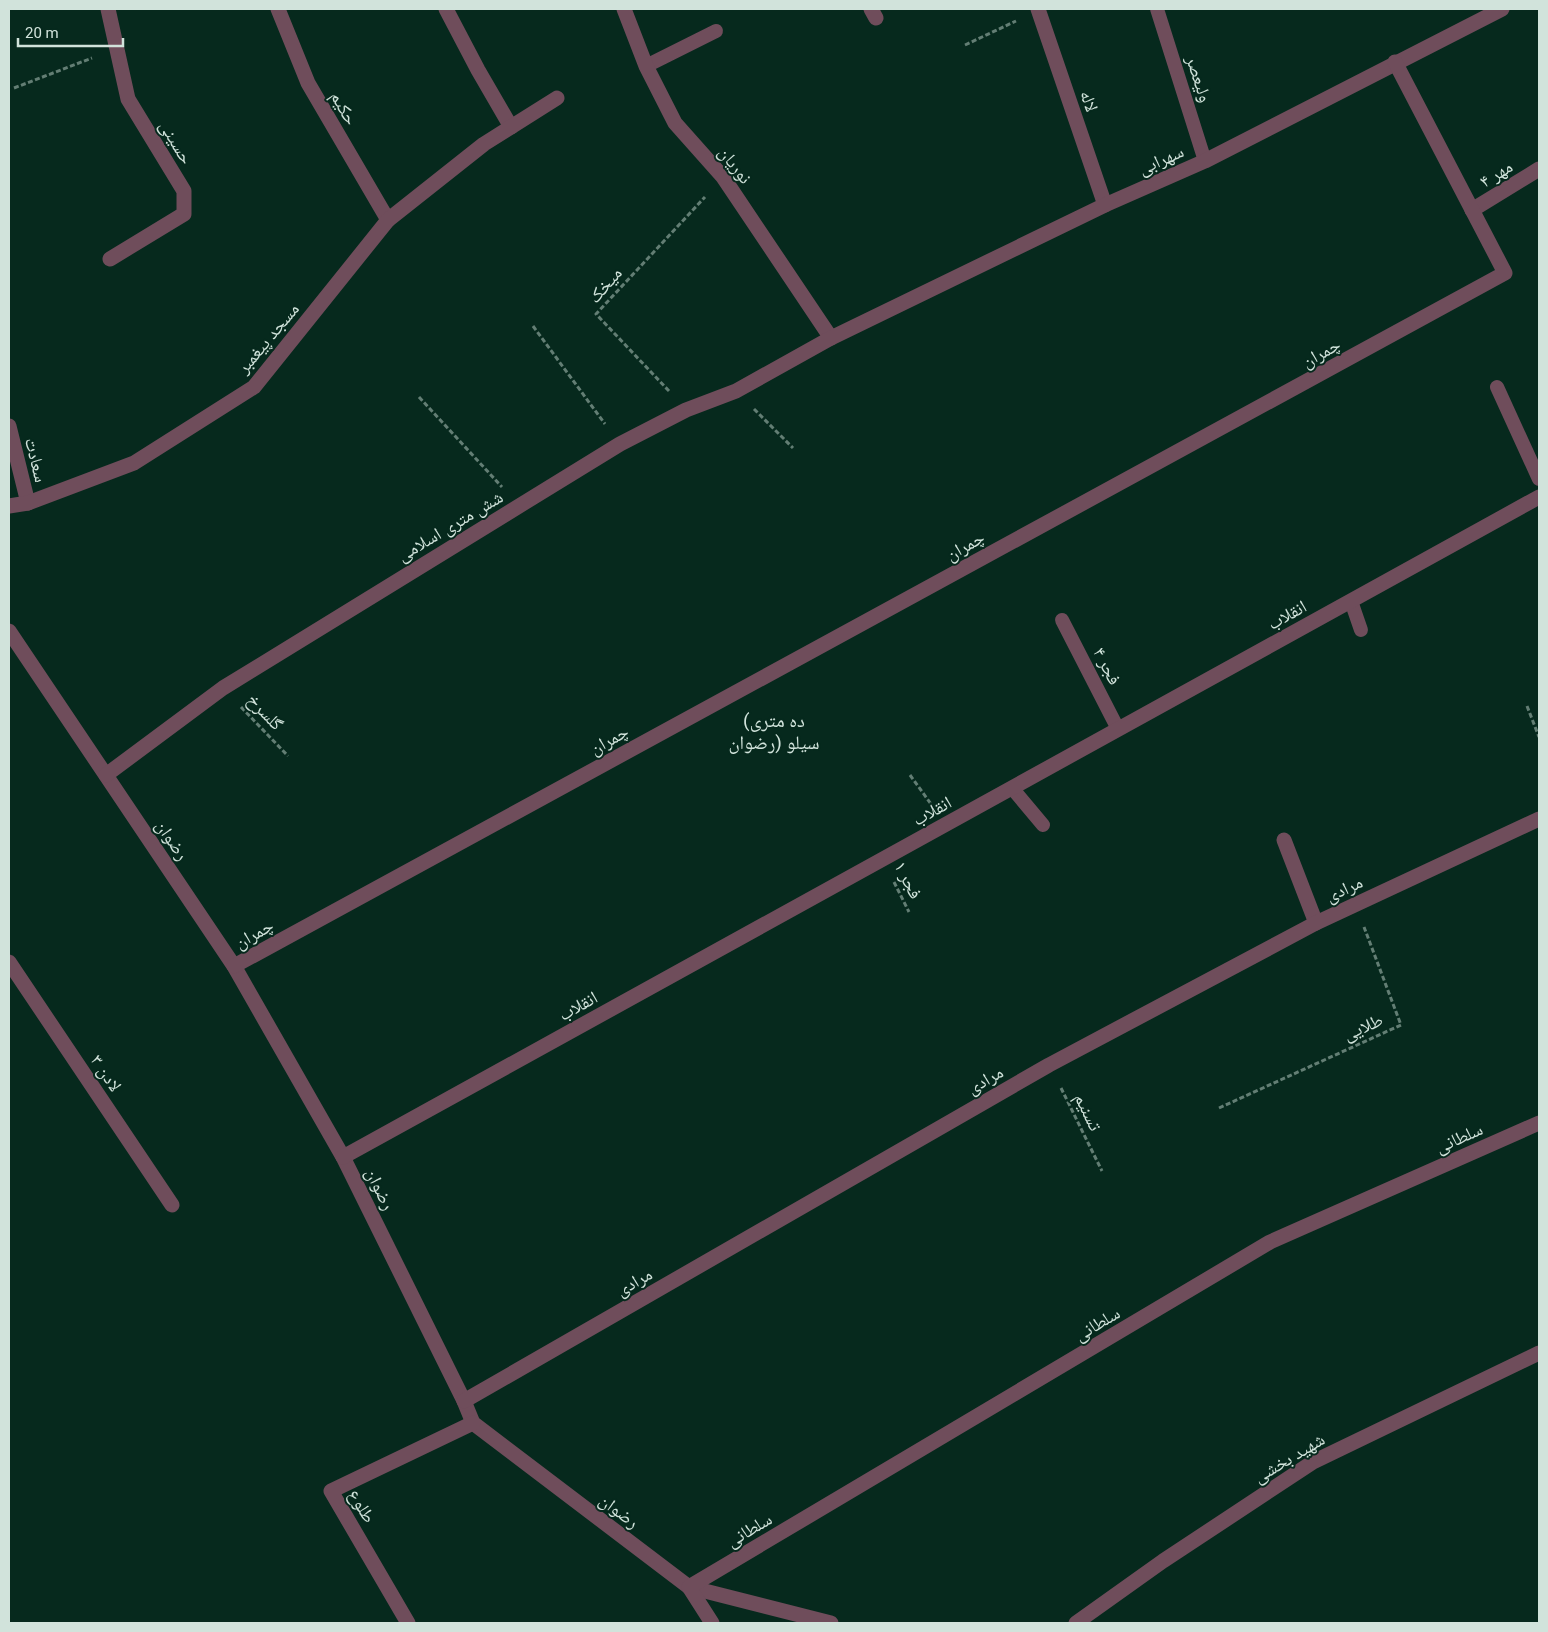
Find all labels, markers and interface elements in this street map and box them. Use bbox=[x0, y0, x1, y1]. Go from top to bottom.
scale bar bbox=[18, 15, 122, 47]
text: 20 m bbox=[25, 24, 59, 42]
street label: ولیعصر bbox=[1182, 52, 1217, 105]
street label: حکیم bbox=[325, 87, 362, 129]
street label: لاله bbox=[1076, 87, 1103, 114]
street label: حسینی bbox=[154, 116, 198, 168]
street label: سهرابی bbox=[1135, 140, 1187, 180]
street label: نوریان bbox=[714, 142, 757, 188]
street label: مهر ۴ bbox=[1475, 155, 1516, 192]
street label: میخک bbox=[583, 262, 626, 307]
street label: مسجد پیغمبر bbox=[232, 298, 304, 379]
street label: چمران bbox=[1298, 333, 1344, 373]
street label: سعادت bbox=[21, 435, 52, 484]
street label: شش متری اسلامی bbox=[393, 486, 507, 566]
street label: چمران bbox=[942, 526, 988, 566]
street label: انقلاب bbox=[1264, 595, 1310, 634]
street label: فجر ۴ bbox=[1089, 643, 1126, 688]
street label: گلسرخ bbox=[242, 689, 288, 736]
district label: (ده متری سیلو (رضوان bbox=[728, 709, 820, 754]
street label: چمران bbox=[586, 720, 632, 760]
street label: انقلاب bbox=[909, 791, 955, 830]
street label: رضوان bbox=[150, 815, 194, 865]
street label: فجر ۱ bbox=[890, 857, 927, 902]
street label: مرادی bbox=[1322, 871, 1366, 907]
street label: چمران bbox=[231, 914, 277, 954]
street label: انقلاب bbox=[555, 986, 601, 1025]
street label: طلایی bbox=[1340, 1009, 1386, 1045]
street label: لادن ۳ bbox=[86, 1050, 126, 1096]
street label: مرادی bbox=[963, 1061, 1007, 1099]
street label: تسنیم bbox=[1069, 1089, 1107, 1135]
street label: سلطانی bbox=[1432, 1118, 1486, 1158]
street label: رضوان bbox=[360, 1164, 400, 1214]
street label: مرادی bbox=[612, 1263, 656, 1301]
street label: سلطانی bbox=[1070, 1302, 1124, 1346]
street label: شهید بخشی bbox=[1249, 1428, 1329, 1488]
street label: طلوع bbox=[344, 1485, 380, 1527]
street label: رضوان bbox=[595, 1489, 643, 1533]
street label: سلطانی bbox=[722, 1508, 776, 1552]

